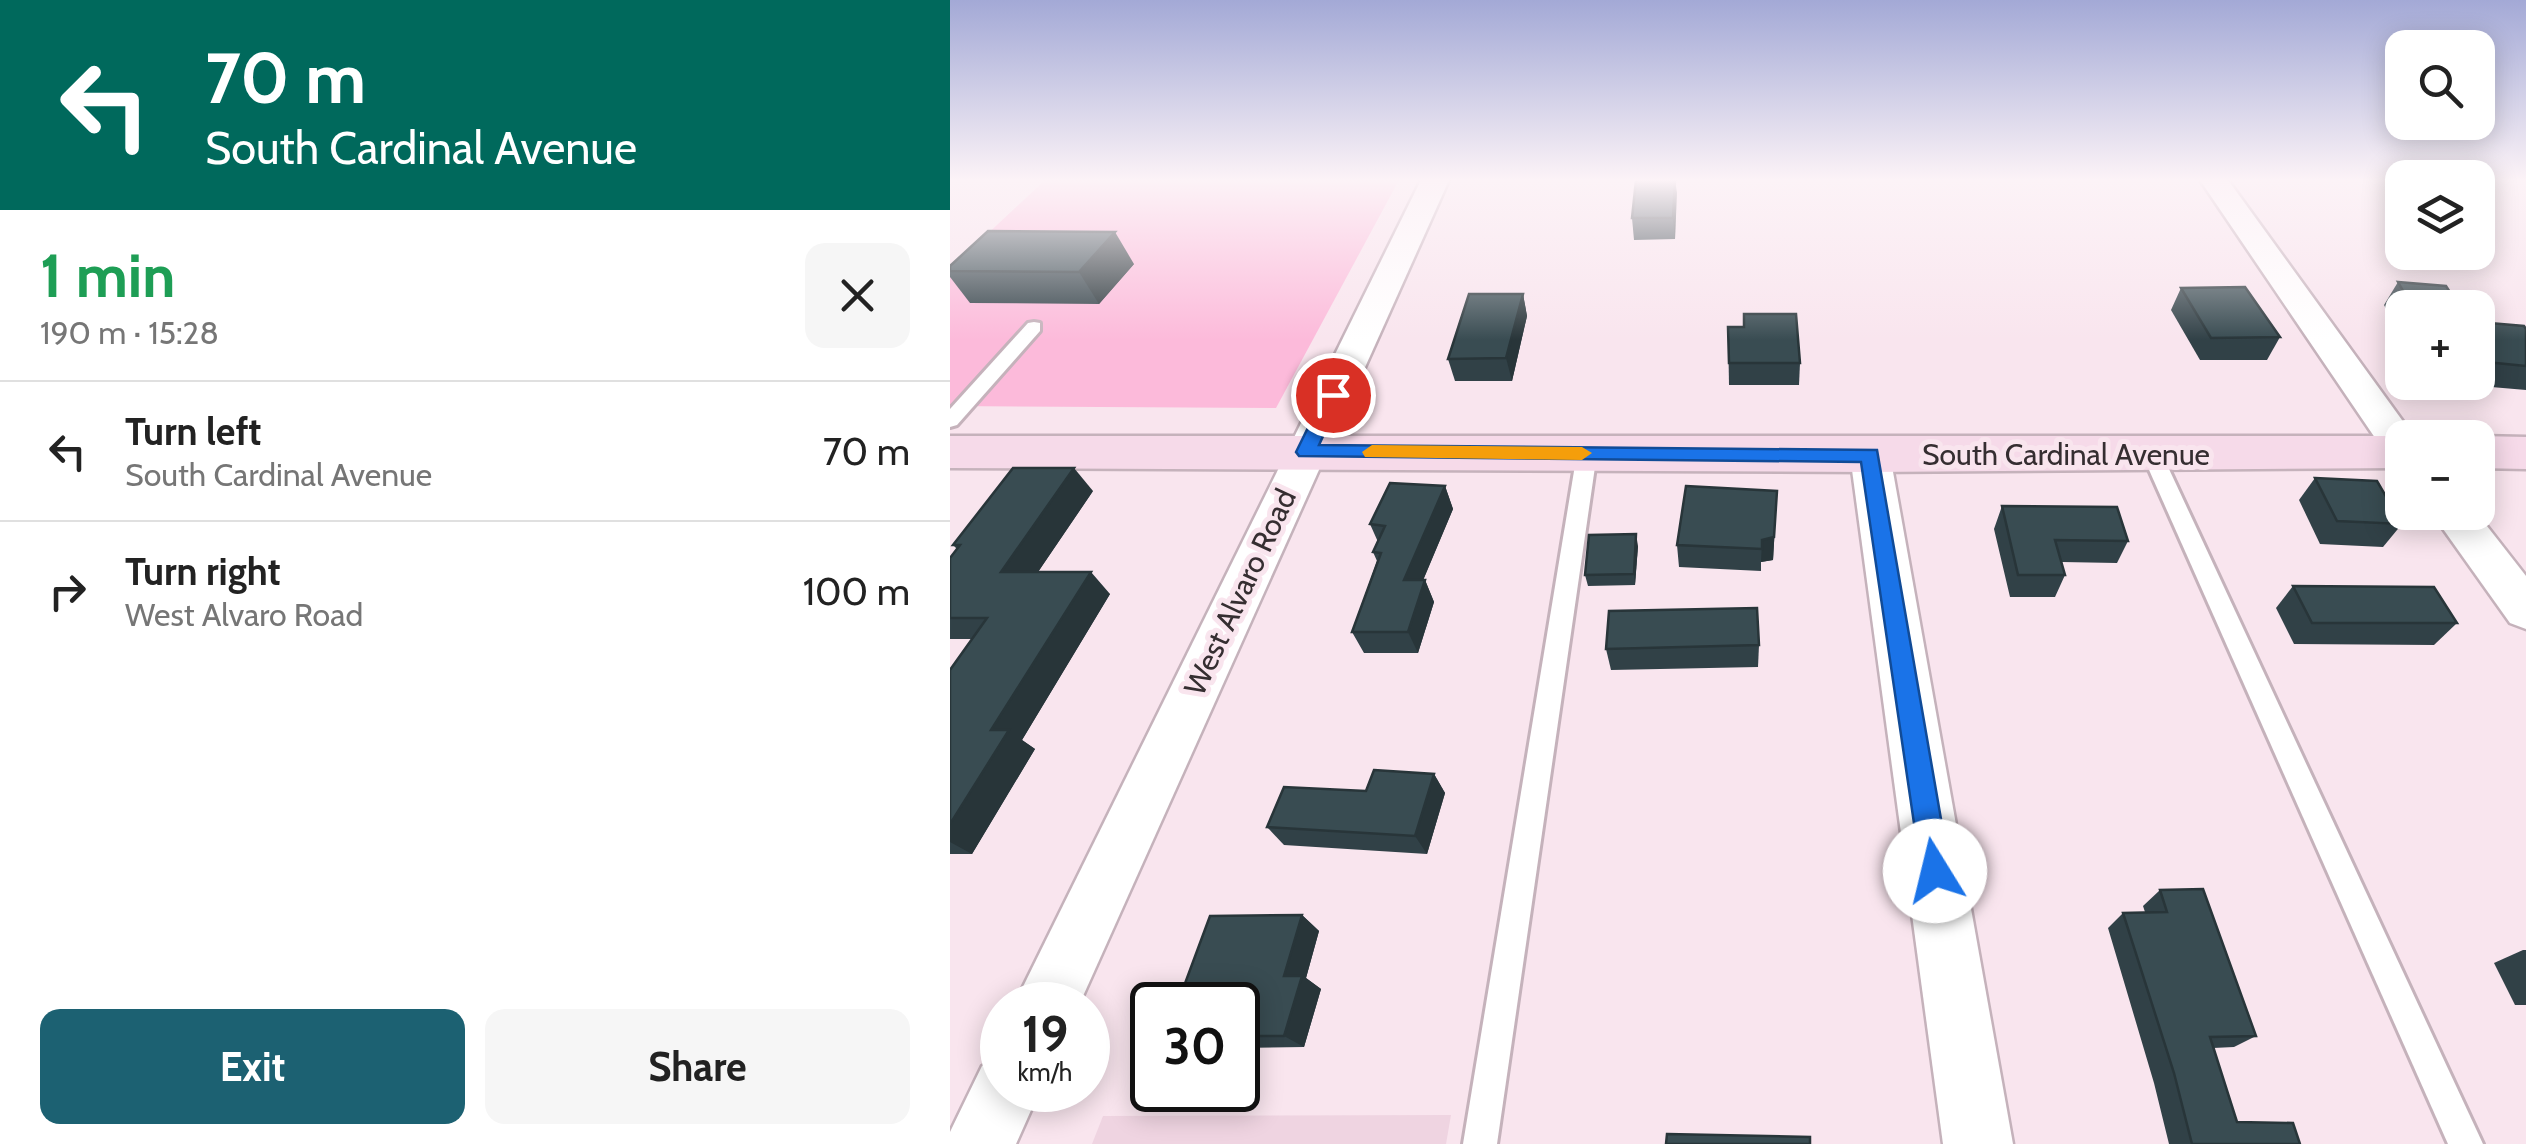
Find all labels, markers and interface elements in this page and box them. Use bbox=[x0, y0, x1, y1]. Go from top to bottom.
map controls bbox=[2385, 30, 2495, 530]
button: search bbox=[2385, 30, 2495, 140]
text: 70 m bbox=[205, 35, 366, 121]
icon: left bbox=[40, 40, 170, 170]
text: South Cardinal Avenue bbox=[205, 121, 637, 175]
button: layers bbox=[2385, 160, 2495, 270]
text: 1 min bbox=[40, 239, 175, 312]
button: close bbox=[805, 243, 910, 348]
button: + bbox=[2385, 290, 2495, 400]
text: 190 m · 15:28 bbox=[40, 313, 219, 352]
pin bbox=[1291, 353, 1376, 438]
icon: arrive bbox=[1306, 368, 1361, 423]
text: Turn left bbox=[125, 408, 261, 455]
button: − bbox=[2385, 420, 2495, 530]
icon: left bbox=[40, 424, 95, 479]
text: 70 m bbox=[823, 428, 910, 475]
street label: South Cardinal Avenue bbox=[1922, 436, 2210, 473]
text: South Cardinal Avenue bbox=[125, 455, 432, 494]
street label: West Alvaro Road bbox=[1176, 483, 1304, 701]
text: Turn right bbox=[125, 548, 281, 595]
icon: right bbox=[40, 564, 95, 619]
text: 100 m bbox=[803, 568, 910, 615]
text: West Alvaro Road bbox=[125, 595, 363, 634]
position arrow bbox=[1883, 819, 1987, 923]
speed limit sign: 30 bbox=[1130, 982, 1260, 1112]
text: 19 bbox=[1022, 1004, 1068, 1065]
button: Exit bbox=[40, 1009, 465, 1124]
button: Share bbox=[485, 1009, 910, 1124]
text: km/h bbox=[1018, 1057, 1072, 1087]

